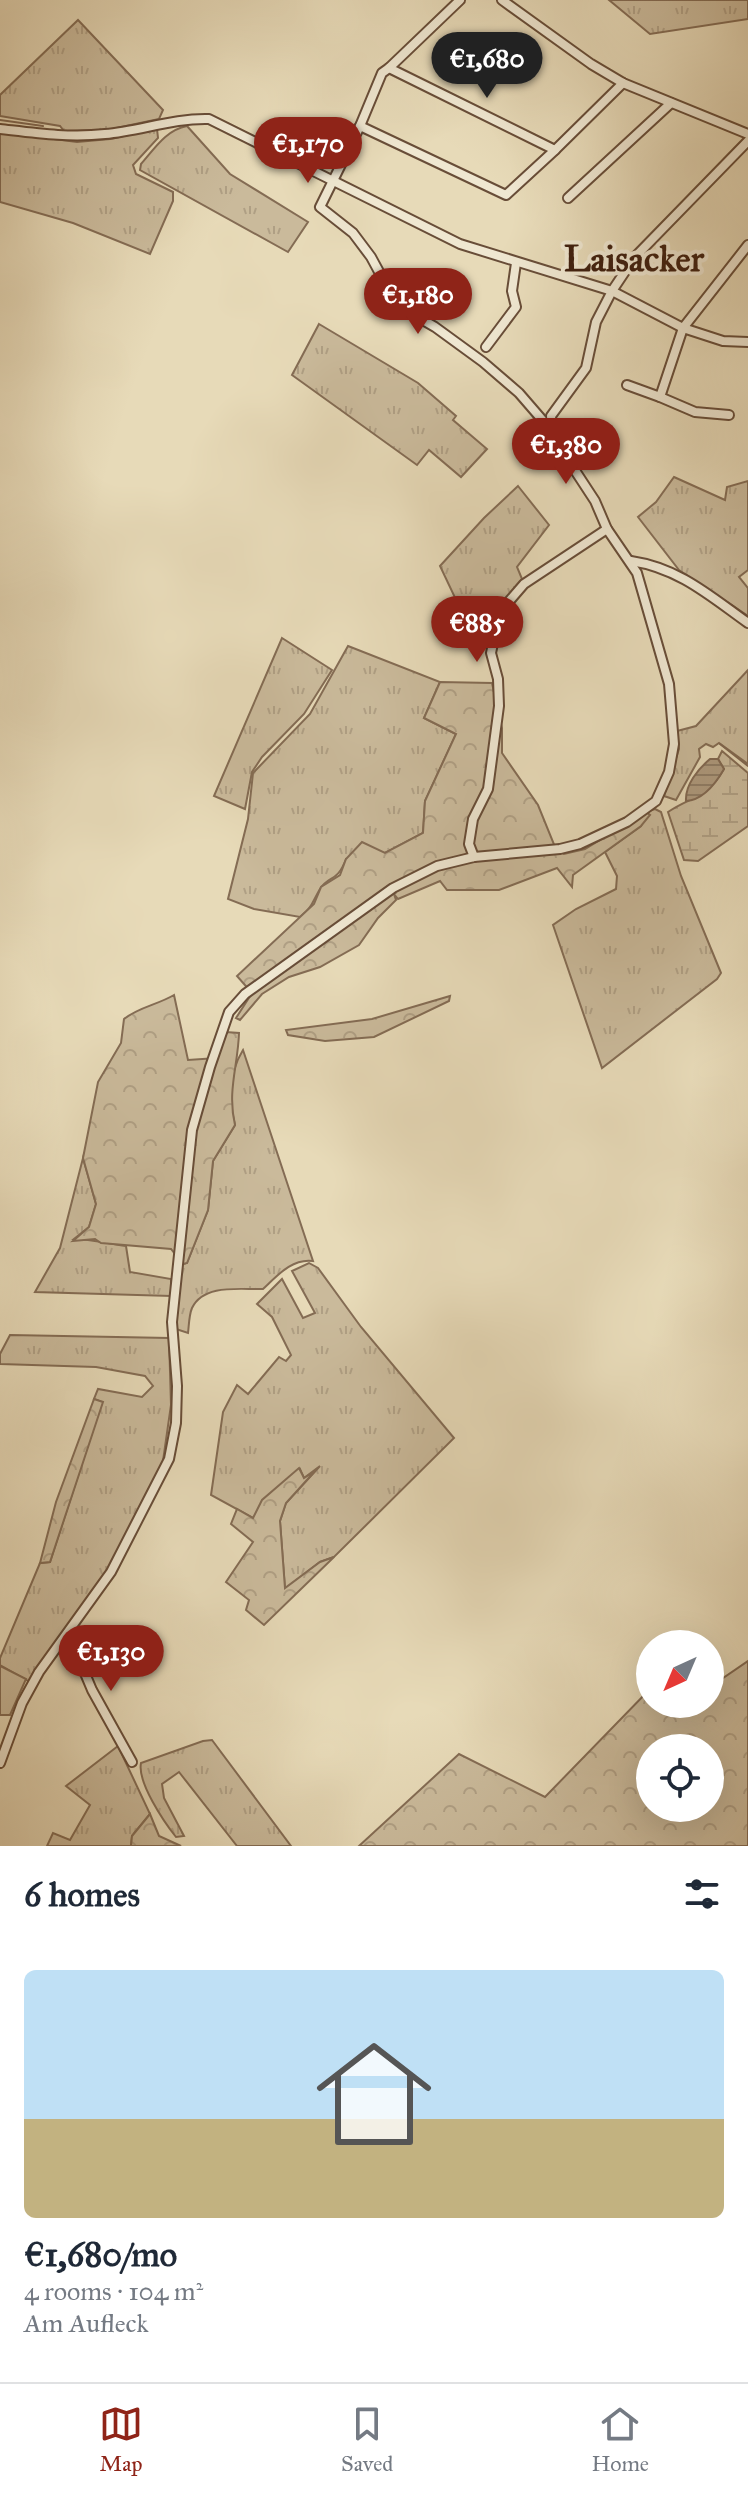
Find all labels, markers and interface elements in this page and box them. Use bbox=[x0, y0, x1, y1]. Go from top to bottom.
pin: €1,680 bbox=[422, 32, 552, 100]
text: €1,680 bbox=[449, 42, 525, 74]
pin: €1,170 bbox=[243, 117, 373, 185]
text: €1,170 bbox=[272, 127, 344, 159]
district label: Laisacker bbox=[564, 237, 705, 281]
pin: €1,180 bbox=[353, 268, 483, 336]
text: €1,180 bbox=[382, 278, 454, 310]
pin: €1,380 bbox=[501, 418, 631, 486]
text: €1,380 bbox=[530, 428, 602, 460]
pin: €885 bbox=[430, 596, 524, 664]
text: €885 bbox=[449, 606, 505, 638]
pin: €1,130 bbox=[46, 1625, 176, 1693]
north arrow bbox=[636, 1630, 724, 1718]
map controls bbox=[636, 1630, 724, 1822]
text: €1,130 bbox=[77, 1635, 145, 1667]
button: locate bbox=[636, 1734, 724, 1822]
icon: filters bbox=[680, 1872, 724, 1916]
text: 6 homes bbox=[24, 1874, 140, 1915]
icon: home bbox=[302, 2022, 446, 2166]
text: €1,680/mo bbox=[24, 2234, 177, 2275]
text: 4 rooms · 104 m² bbox=[24, 2275, 203, 2307]
text: Am Aufleck bbox=[24, 2307, 149, 2339]
tab: Map bbox=[99, 2402, 143, 2477]
tab: Saved bbox=[341, 2402, 393, 2477]
tab: Home bbox=[591, 2402, 649, 2477]

